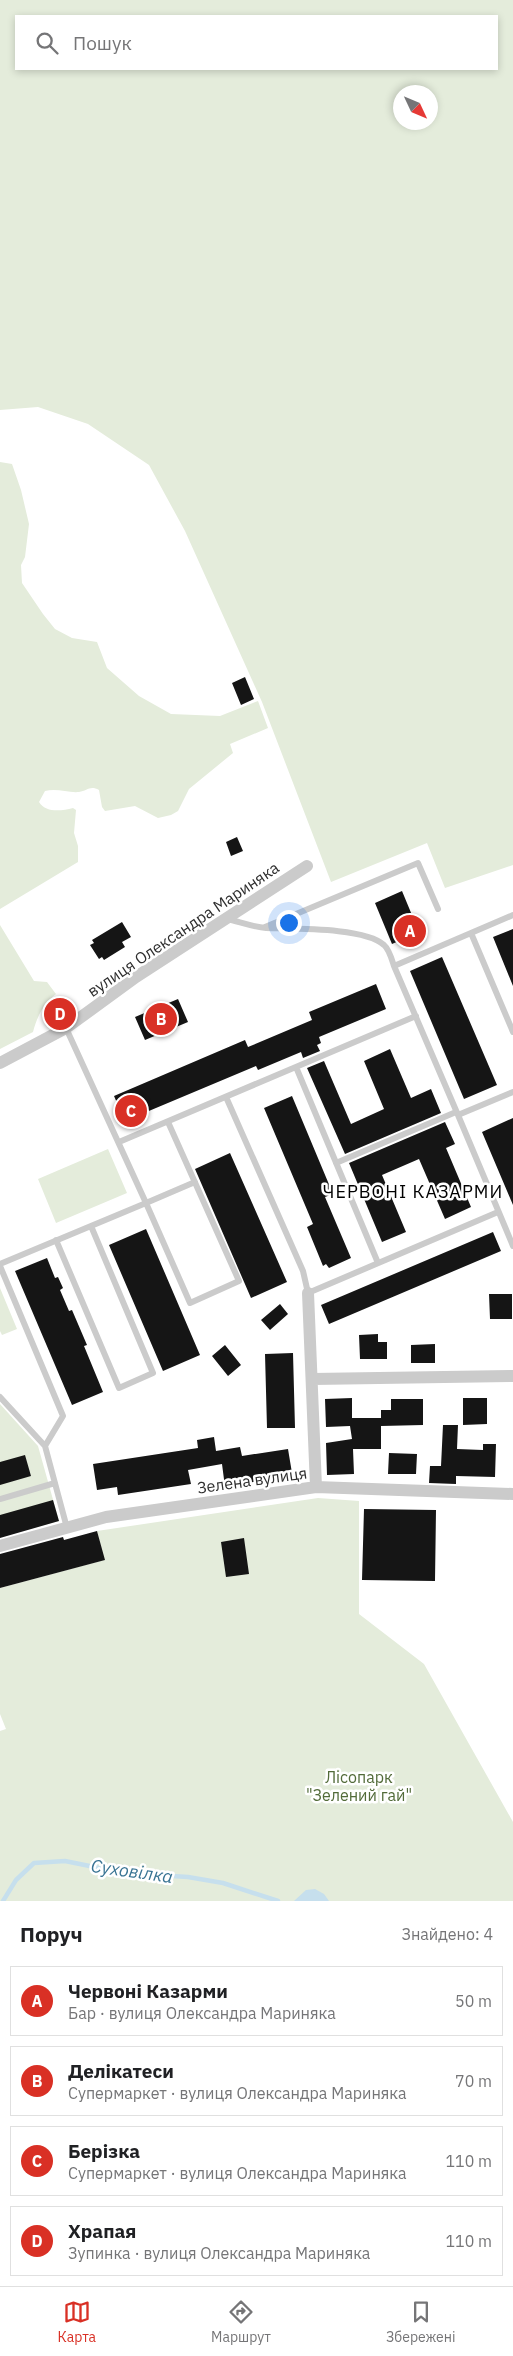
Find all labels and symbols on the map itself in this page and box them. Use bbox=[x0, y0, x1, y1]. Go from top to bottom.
north arrow bbox=[393, 85, 438, 130]
street label: вулиця Олександра Мариняка bbox=[83, 857, 283, 1001]
your location bbox=[276, 910, 302, 936]
pin: A bbox=[394, 912, 426, 950]
pin: D bbox=[44, 995, 76, 1033]
pin: B bbox=[145, 1000, 177, 1038]
pin: C bbox=[115, 1092, 147, 1130]
district label: ЧЕРВОНІ КАЗАРМИ bbox=[323, 1180, 503, 1203]
street label: Зелена вулиця bbox=[196, 1462, 308, 1498]
park label: Лісопарк "Зелений гай" bbox=[306, 1767, 412, 1805]
water label: Суховілка bbox=[90, 1854, 174, 1888]

